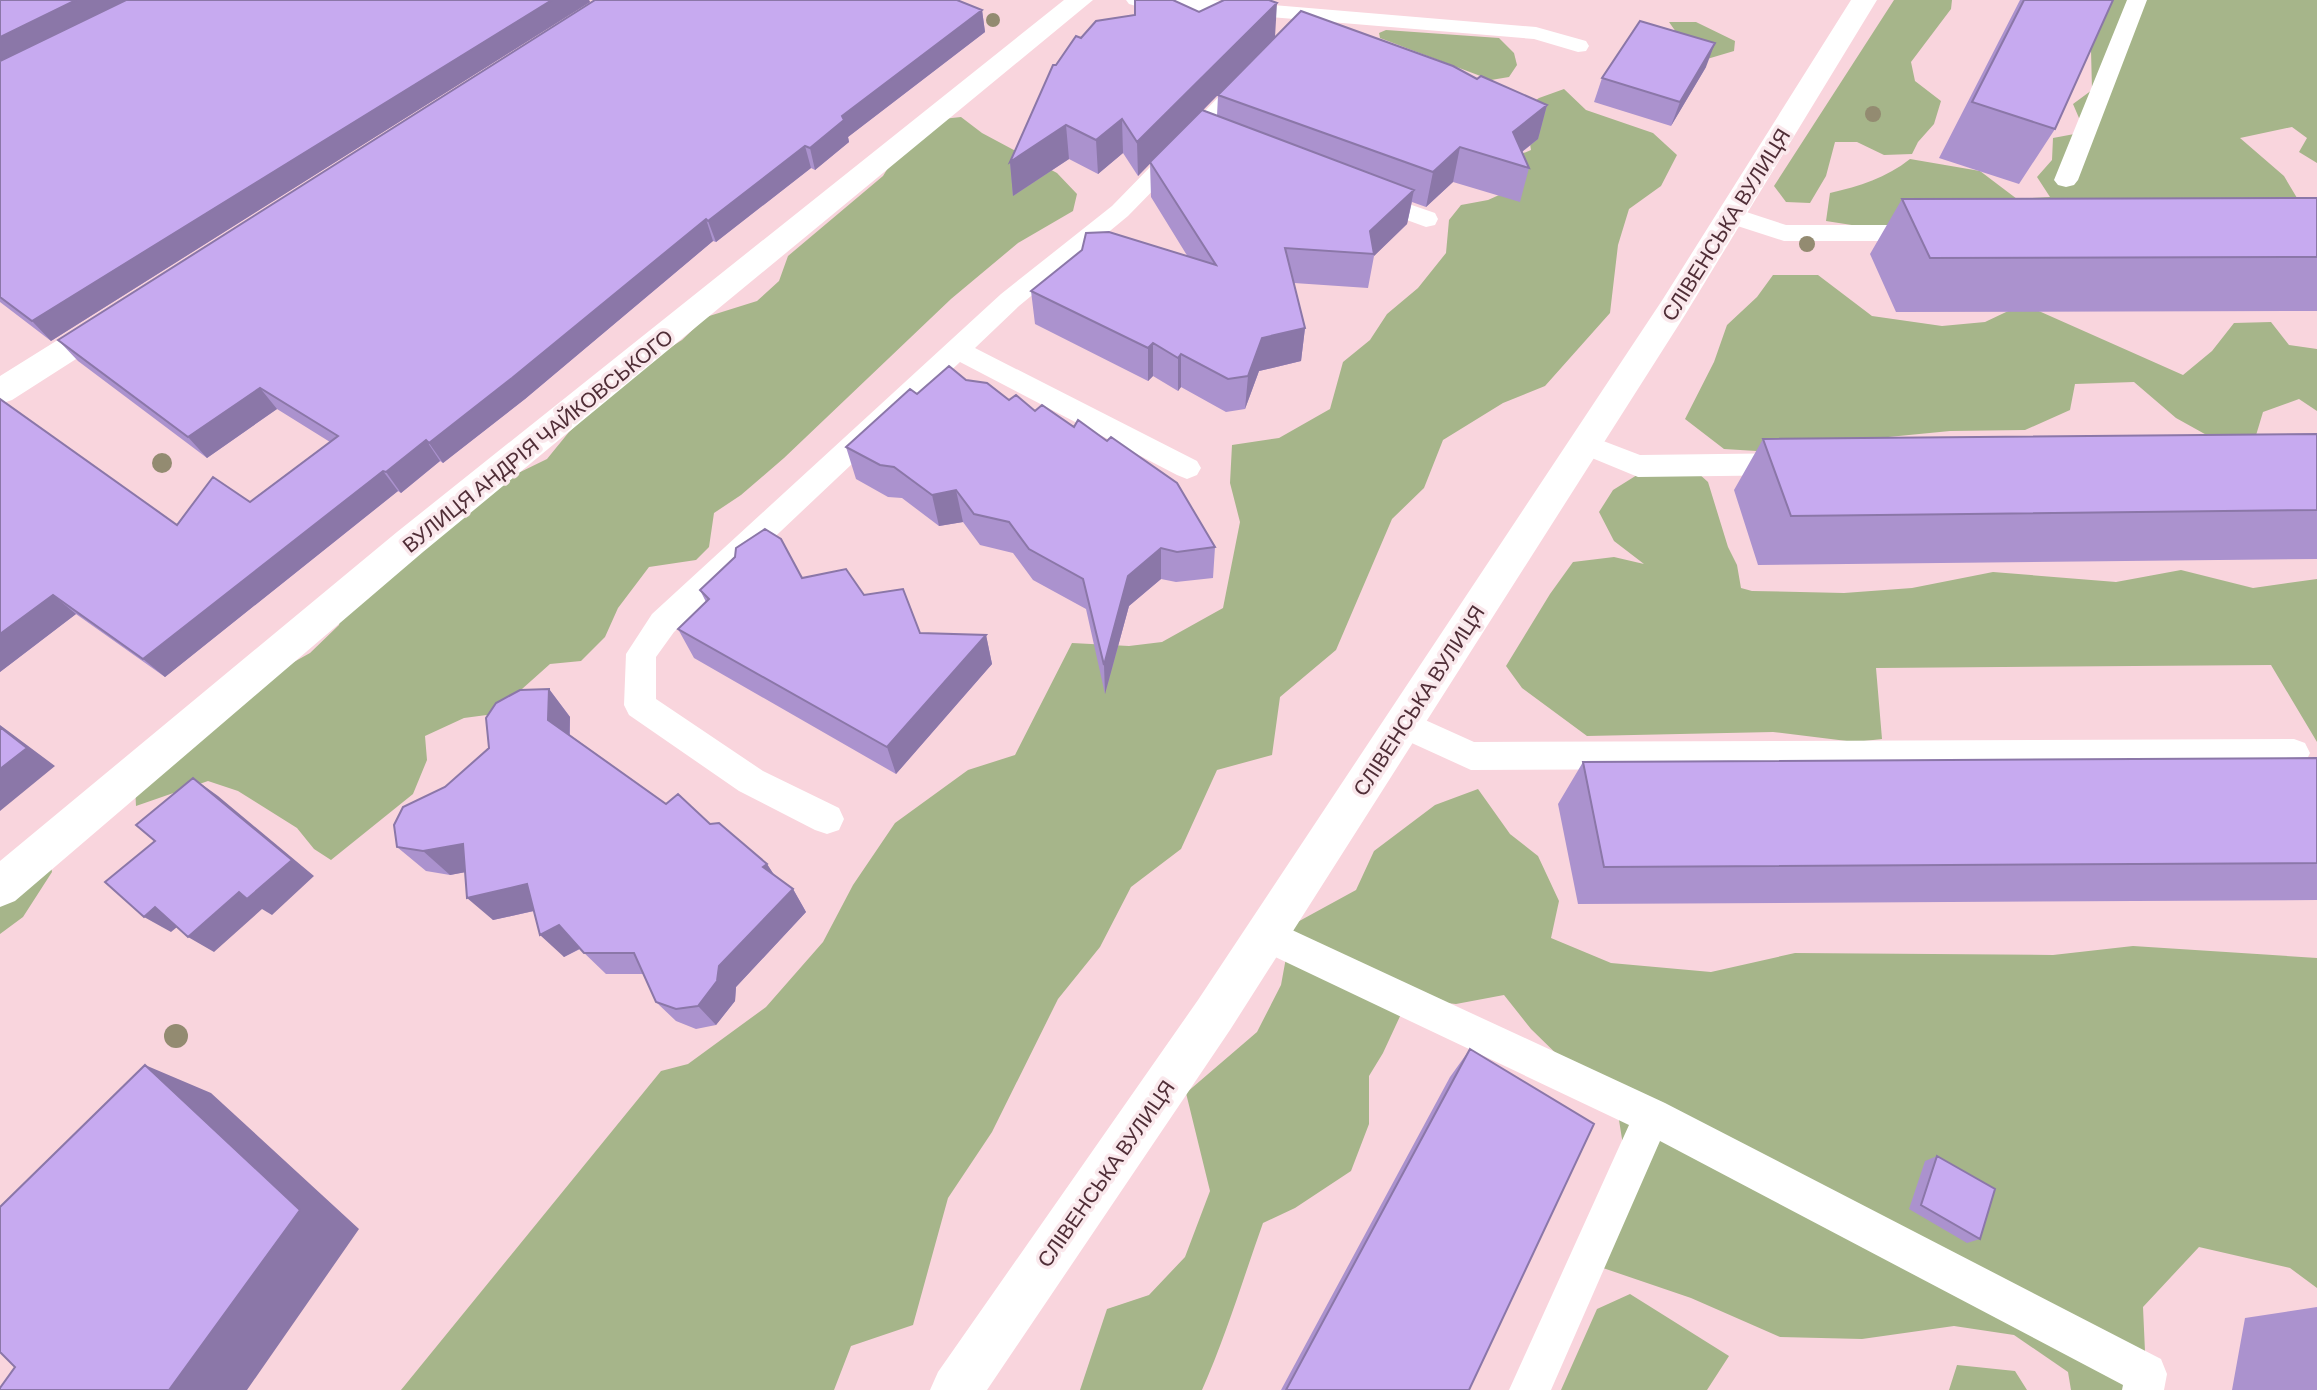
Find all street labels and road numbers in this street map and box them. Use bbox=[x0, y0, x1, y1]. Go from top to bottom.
street label: СЛІВЕНСЬКА ВУЛИЦЯ bbox=[1656, 123, 1794, 325]
street label: ВУЛИЦЯ АНДРІЯ ЧАЙКОВСЬКОГО bbox=[397, 323, 677, 557]
street label: СЛІВЕНСЬКА ВУЛИЦЯ bbox=[1347, 600, 1489, 800]
street label: СЛІВЕНСЬКА ВУЛИЦЯ bbox=[1031, 1075, 1179, 1271]

